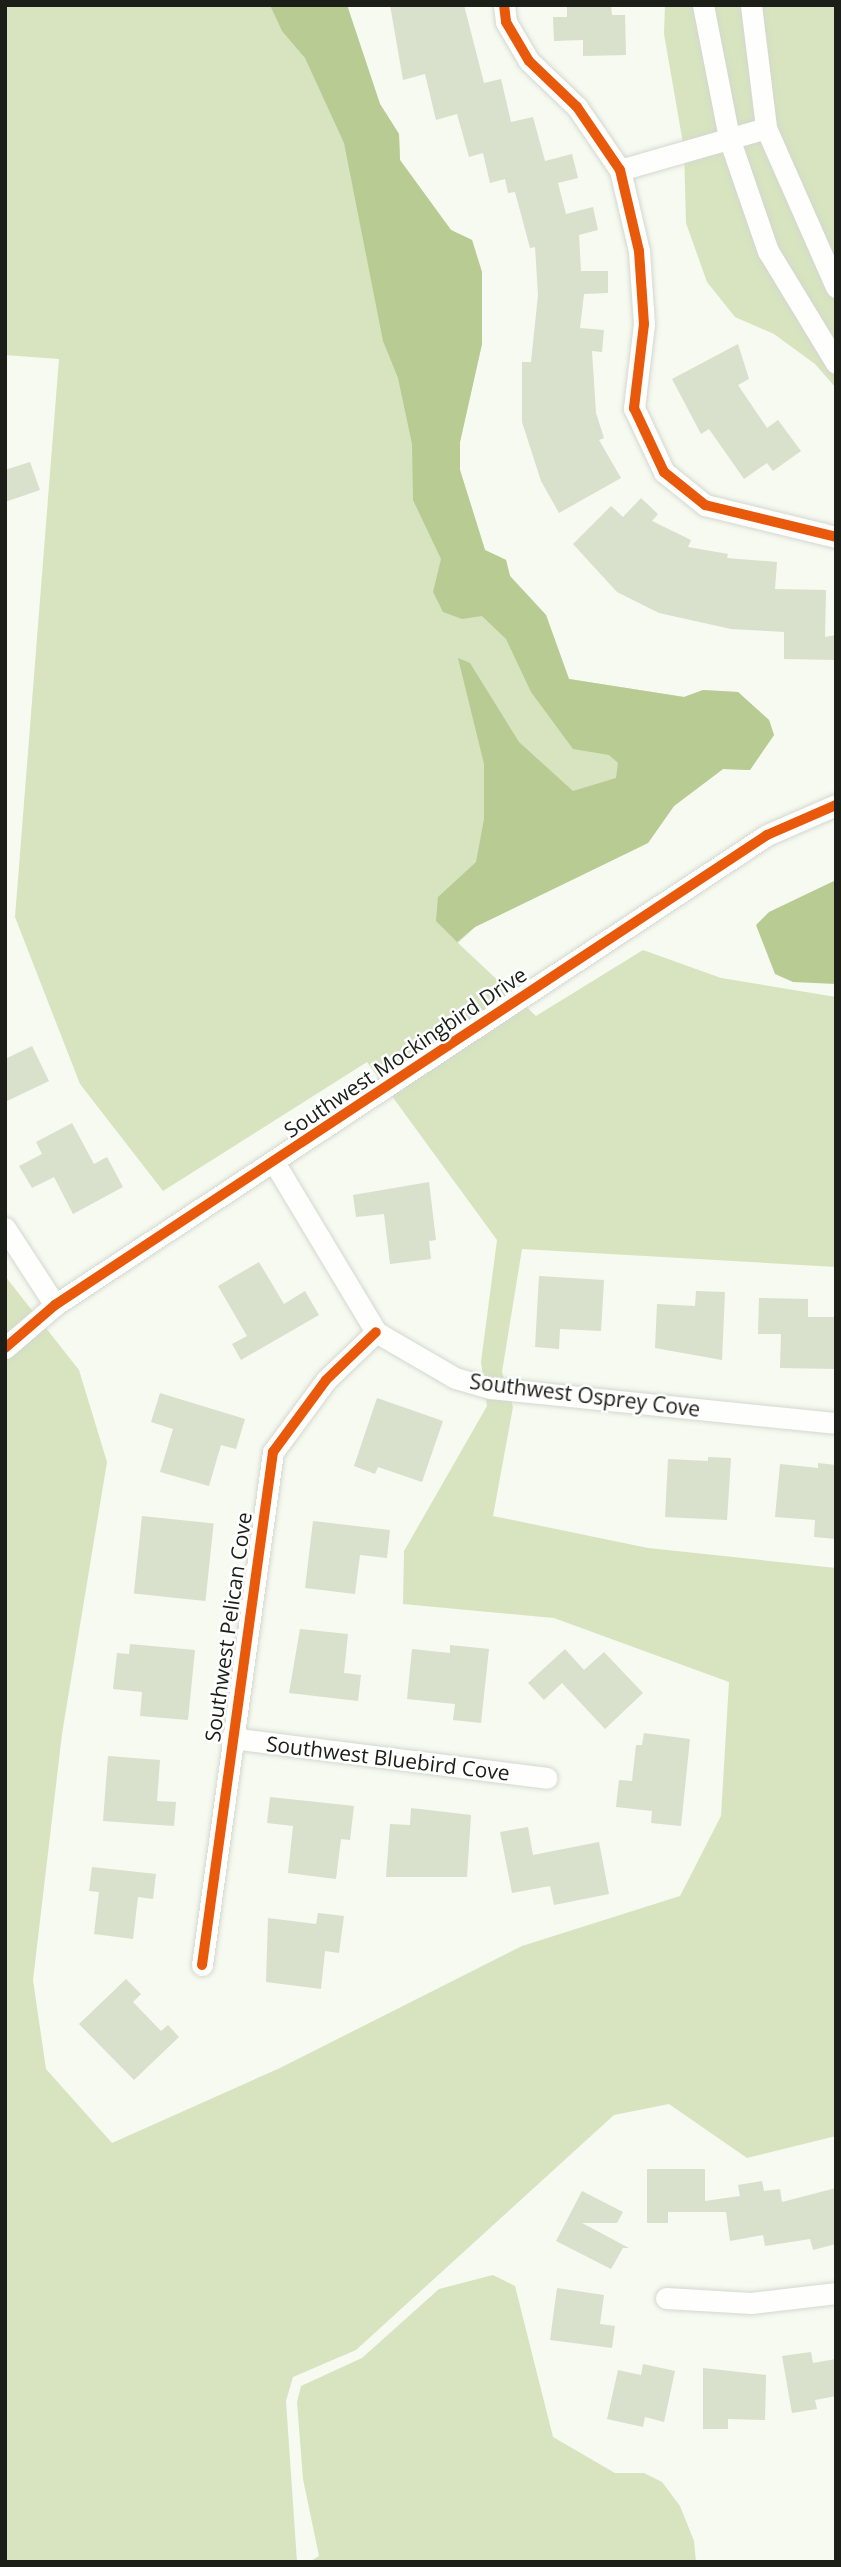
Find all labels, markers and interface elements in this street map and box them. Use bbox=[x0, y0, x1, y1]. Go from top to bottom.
street label: Southwest Mockingbird Drive bbox=[279, 961, 531, 1143]
street label: Southwest Osprey Cove bbox=[468, 1368, 702, 1422]
street label: Southwest Pelican Cove bbox=[199, 1511, 257, 1743]
street label: Southwest Bluebird Cove bbox=[265, 1731, 511, 1785]

